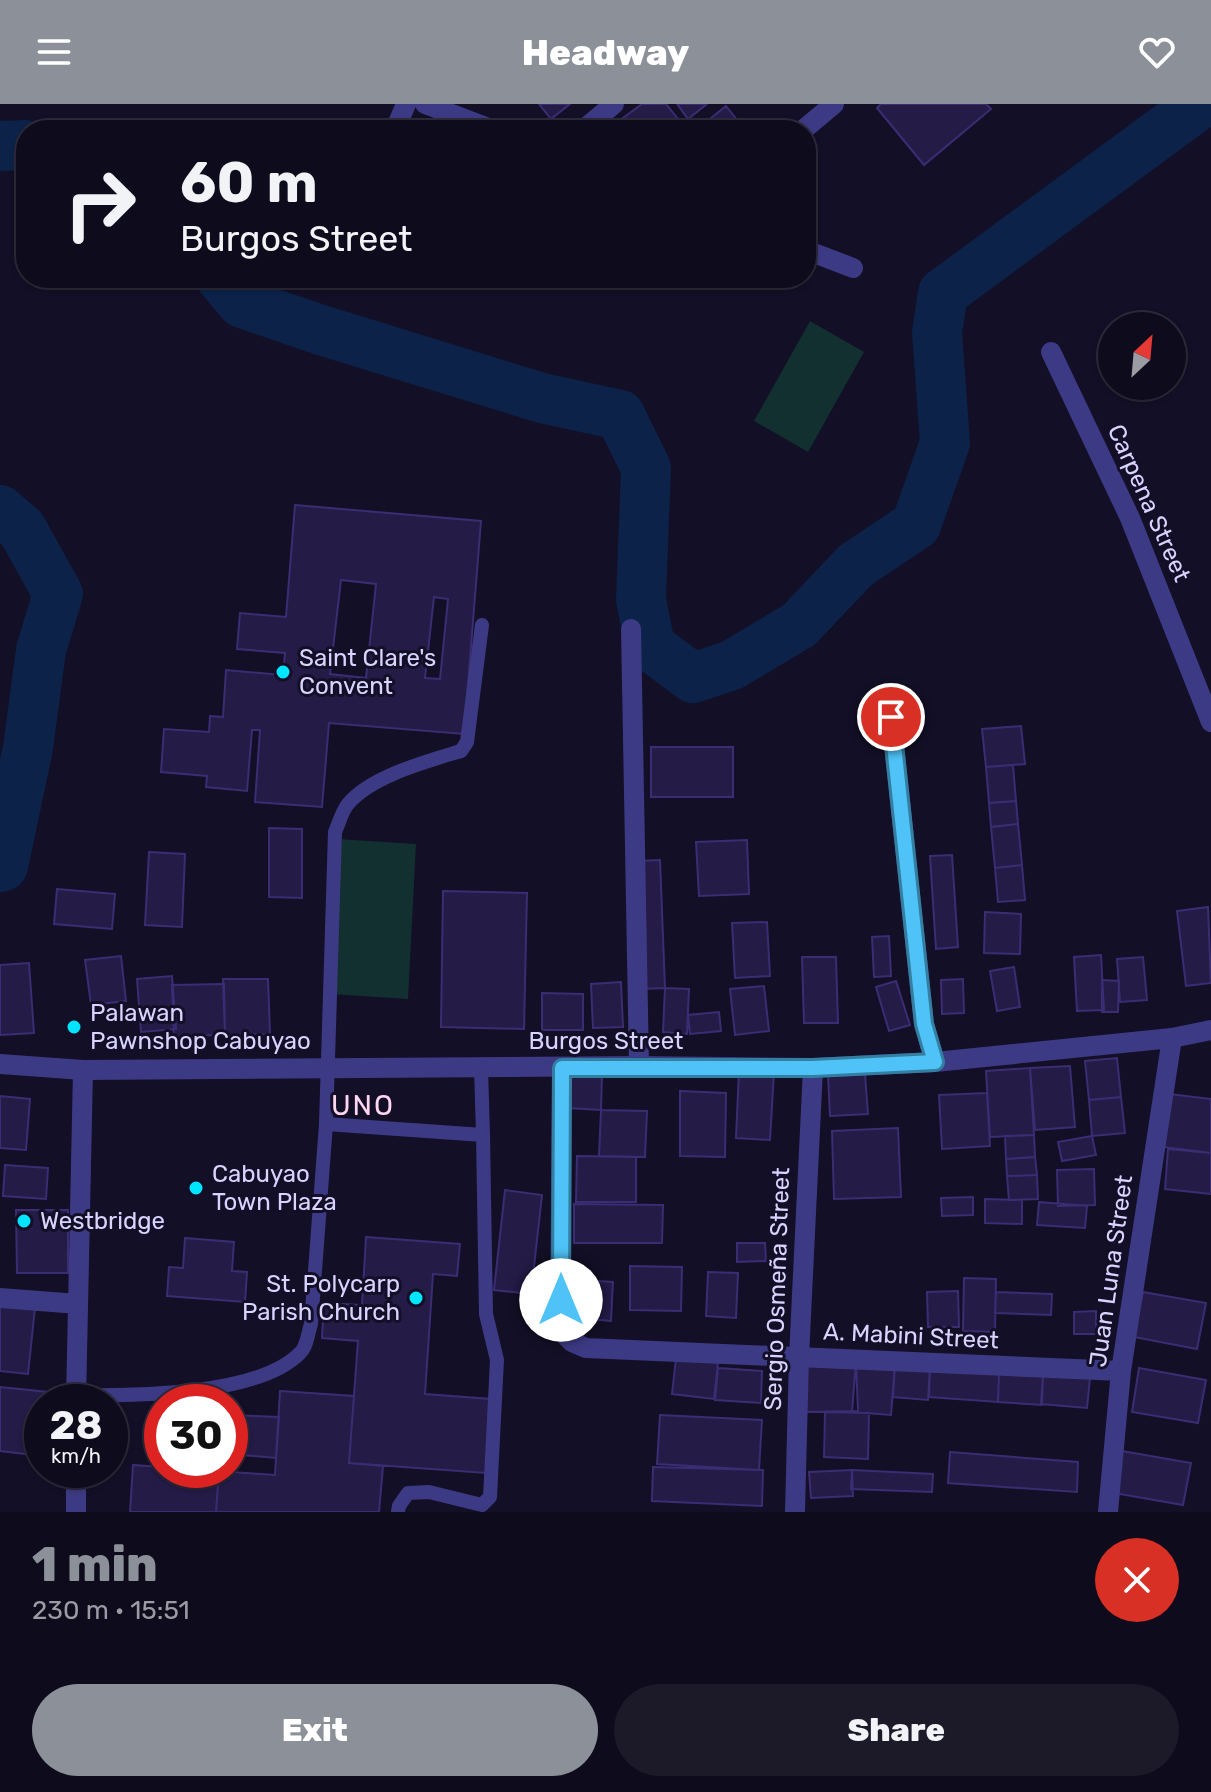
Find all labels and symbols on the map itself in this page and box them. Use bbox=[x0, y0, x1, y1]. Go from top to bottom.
north arrow bbox=[1098, 312, 1186, 400]
street label: Carpena Street bbox=[1102, 420, 1196, 586]
place label: Saint Clare's Convent bbox=[299, 644, 436, 700]
marker: Saint Clare's Convent bbox=[274, 663, 292, 681]
pin bbox=[857, 683, 925, 751]
place label: Palawan Pawnshop Cabuyao bbox=[90, 999, 311, 1055]
marker: Palawan Pawnshop Cabuyao bbox=[65, 1018, 83, 1036]
street label: Burgos Street bbox=[529, 1027, 683, 1055]
district label: UNO bbox=[331, 1089, 395, 1122]
place label: Cabuyao Town Plaza bbox=[212, 1160, 337, 1216]
street label: Sergio Osmeña Street bbox=[759, 1167, 795, 1411]
street label: Juan Luna Street bbox=[1084, 1173, 1138, 1369]
marker: Cabuyao Town Plaza bbox=[187, 1179, 205, 1197]
place label: Westbridge bbox=[40, 1207, 165, 1235]
marker: Westbridge bbox=[15, 1212, 33, 1230]
position arrow bbox=[519, 1258, 603, 1342]
place label: St. Polycarp Parish Church bbox=[242, 1270, 400, 1326]
marker: St. Polycarp Parish Church bbox=[407, 1289, 425, 1307]
street label: A. Mabini Street bbox=[822, 1317, 1000, 1355]
speed limit sign: 30 bbox=[144, 1384, 248, 1488]

